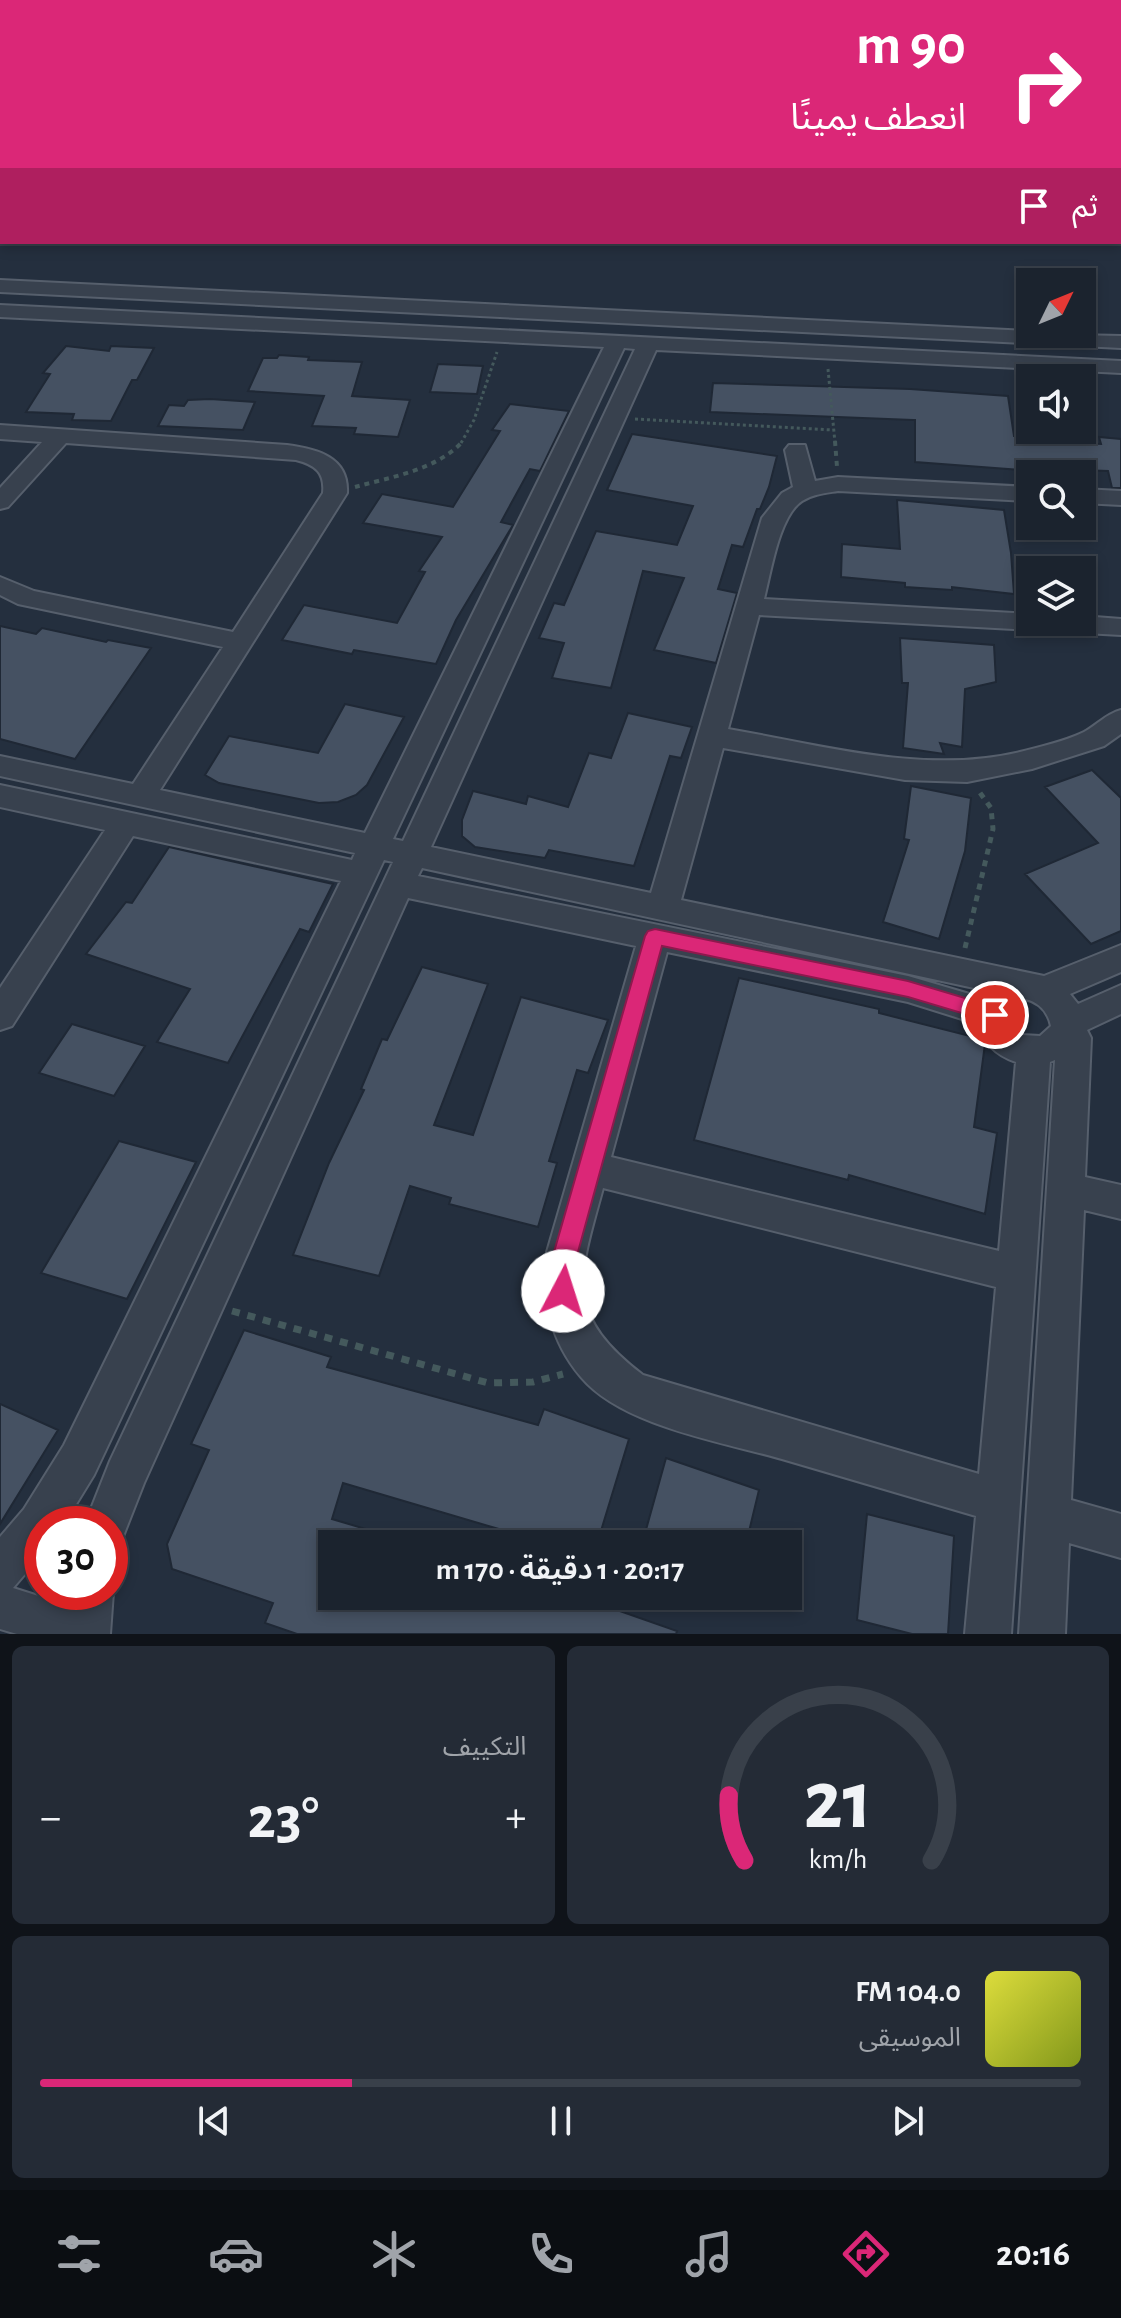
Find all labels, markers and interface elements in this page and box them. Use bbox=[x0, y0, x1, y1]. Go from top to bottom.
text: 90 m bbox=[856, 18, 966, 74]
icon: right bbox=[994, 32, 1098, 136]
text: انعطف يمينًا bbox=[790, 100, 966, 136]
icon: arrive bbox=[1012, 184, 1056, 228]
text: ثم bbox=[1072, 192, 1098, 222]
north arrow bbox=[1016, 268, 1096, 348]
map controls bbox=[1016, 268, 1096, 636]
button: sound bbox=[1016, 364, 1096, 444]
button: search bbox=[1016, 460, 1096, 540]
button: layers bbox=[1016, 556, 1096, 636]
pin bbox=[961, 981, 1029, 1049]
icon: arrive bbox=[973, 993, 1017, 1037]
position arrow bbox=[521, 1249, 605, 1333]
speed limit sign: 30 bbox=[24, 1506, 128, 1610]
text: 20:17 · 1 دقيقة · 170 m bbox=[436, 1555, 684, 1585]
text: التكييف bbox=[443, 1734, 527, 1760]
text: 21 bbox=[803, 1760, 872, 1844]
text: 23° bbox=[247, 1789, 319, 1849]
text: − bbox=[40, 1796, 61, 1840]
text: + bbox=[505, 1796, 526, 1840]
text: km/h bbox=[808, 1845, 867, 1874]
text: 104.0 FM bbox=[855, 1977, 961, 2007]
text: الموسيقى bbox=[859, 2025, 961, 2051]
icon: previous bbox=[192, 2099, 236, 2143]
icon: pause bbox=[539, 2099, 583, 2143]
icon: next bbox=[886, 2099, 930, 2143]
icon: filters bbox=[51, 2226, 107, 2282]
icon: car bbox=[208, 2226, 264, 2282]
icon: climate bbox=[366, 2226, 422, 2282]
icon: phone bbox=[523, 2226, 579, 2282]
icon: music bbox=[681, 2226, 737, 2282]
icon: directions bbox=[838, 2226, 894, 2282]
text: 20:16 bbox=[996, 2236, 1070, 2272]

